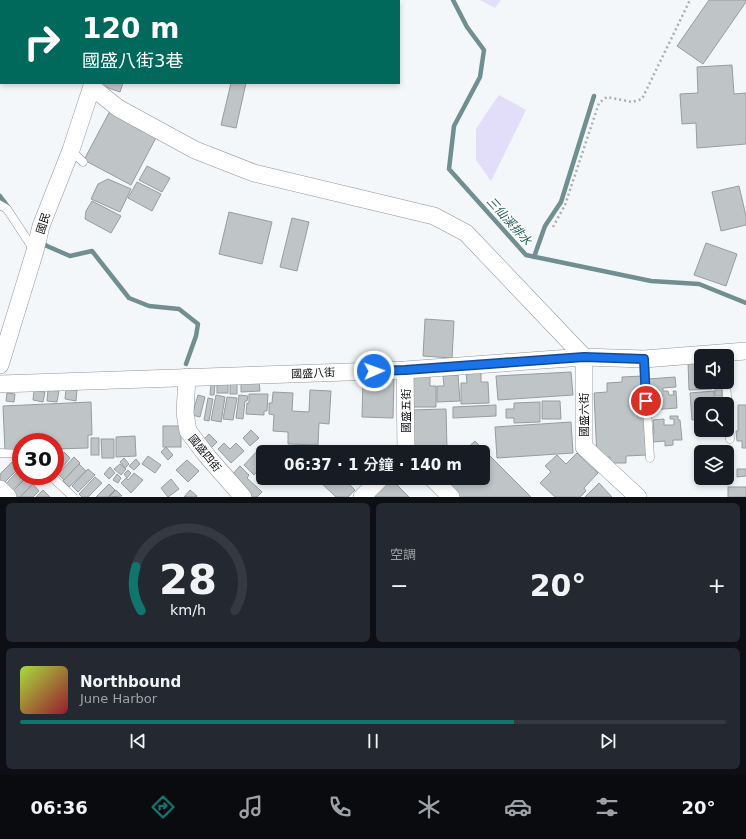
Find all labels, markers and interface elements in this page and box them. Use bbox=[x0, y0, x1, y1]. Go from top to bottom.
text: 120 m bbox=[82, 12, 179, 45]
icon: right bbox=[16, 16, 68, 68]
text: 國盛八街3巷 bbox=[82, 50, 183, 71]
water label: 三仙溪排水 bbox=[484, 194, 535, 249]
street label: 國民 bbox=[34, 211, 53, 236]
map controls bbox=[694, 349, 734, 485]
button: sound bbox=[694, 349, 734, 389]
position arrow bbox=[353, 350, 395, 392]
street label: 國盛八街 bbox=[291, 366, 335, 381]
pin bbox=[629, 384, 663, 418]
street label: 國盛五街 bbox=[400, 389, 413, 433]
icon: arrive bbox=[635, 390, 657, 412]
street label: 國盛六街 bbox=[578, 393, 591, 437]
button: search bbox=[694, 397, 734, 437]
street label: 國盛四街 bbox=[186, 432, 224, 475]
speed limit sign: 30 bbox=[12, 433, 64, 485]
button: layers bbox=[694, 445, 734, 485]
text: 06:37 · 1 分鐘 · 140 m bbox=[284, 456, 462, 474]
text: 空調 bbox=[390, 547, 416, 562]
text: 28 bbox=[159, 554, 217, 603]
text: 20° bbox=[530, 568, 586, 603]
text: − bbox=[390, 573, 408, 598]
text: + bbox=[708, 573, 726, 598]
text: km/h bbox=[170, 601, 206, 617]
text: Northbound bbox=[80, 673, 181, 691]
text: June Harbor bbox=[80, 691, 157, 706]
icon: previous bbox=[127, 730, 149, 752]
icon: pause bbox=[362, 730, 384, 752]
icon: next bbox=[597, 730, 619, 752]
icon: directions bbox=[149, 793, 177, 821]
icon: music bbox=[237, 793, 265, 821]
icon: phone bbox=[326, 793, 354, 821]
icon: climate bbox=[415, 793, 443, 821]
icon: car bbox=[504, 793, 532, 821]
icon: filters bbox=[593, 793, 621, 821]
text: 06:36 bbox=[30, 797, 88, 818]
text: 20° bbox=[682, 797, 716, 818]

